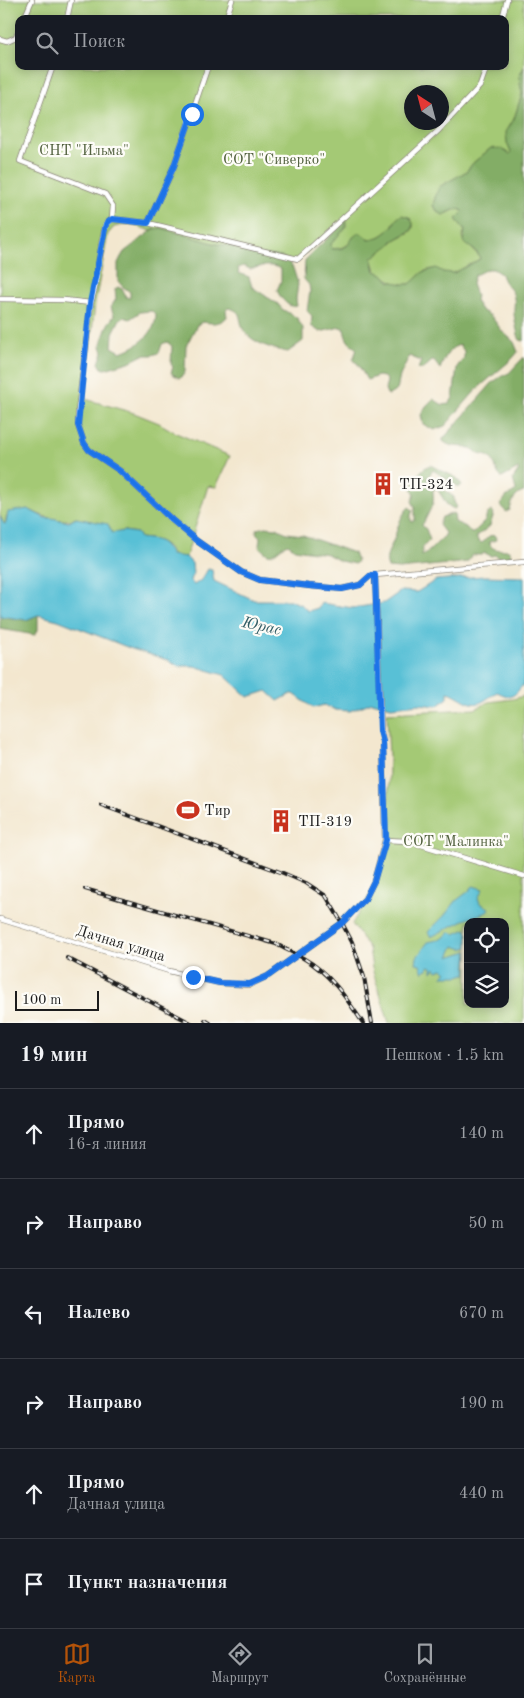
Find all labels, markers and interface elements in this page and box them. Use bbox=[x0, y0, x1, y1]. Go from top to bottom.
search box bbox=[15, 15, 509, 70]
icon: search bbox=[33, 29, 61, 57]
text: Поиск bbox=[73, 33, 125, 52]
north arrow bbox=[404, 85, 449, 130]
route start bbox=[181, 103, 204, 126]
park label: СНТ "Ильма" bbox=[39, 144, 129, 159]
park label: СОТ "Сиверко" bbox=[223, 153, 325, 168]
building icon: ТП-324 bbox=[370, 471, 396, 497]
place label: ТП-324 bbox=[399, 478, 453, 493]
water label: Юрас bbox=[239, 615, 283, 639]
sports icon: Тир bbox=[175, 797, 201, 823]
place label: Тир bbox=[204, 804, 231, 819]
building icon: ТП-319 bbox=[268, 808, 294, 834]
place label: ТП-319 bbox=[298, 815, 352, 830]
park label: СОТ "Малинка" bbox=[403, 835, 509, 850]
map controls bbox=[464, 918, 509, 1008]
button: locate bbox=[464, 918, 509, 963]
street label: Дачная улица bbox=[74, 924, 167, 965]
button: layers bbox=[464, 963, 509, 1008]
route end bbox=[182, 966, 205, 989]
scale bar bbox=[15, 988, 99, 1011]
text: 100 m bbox=[22, 993, 61, 1007]
text: 19 мин bbox=[20, 1045, 88, 1066]
text: Пешком · 1.5 km bbox=[385, 1048, 504, 1064]
text: Прямо bbox=[67, 1114, 125, 1133]
icon: ahead bbox=[20, 1120, 48, 1148]
text: 140 m bbox=[459, 1126, 504, 1142]
text: 16-я линия bbox=[67, 1137, 147, 1153]
icon: right bbox=[20, 1210, 48, 1238]
text: Направо bbox=[67, 1214, 142, 1233]
text: 50 m bbox=[468, 1216, 504, 1232]
icon: left bbox=[20, 1300, 48, 1328]
text: Налево bbox=[67, 1304, 130, 1323]
text: 670 m bbox=[459, 1306, 504, 1322]
icon: right bbox=[20, 1390, 48, 1418]
text: Направо bbox=[67, 1394, 142, 1413]
text: 190 m bbox=[459, 1396, 504, 1412]
text: Прямо bbox=[67, 1474, 125, 1493]
icon: ahead bbox=[20, 1480, 48, 1508]
text: 440 m bbox=[459, 1486, 504, 1502]
text: Дачная улица bbox=[67, 1497, 165, 1513]
icon: arrive bbox=[20, 1570, 48, 1598]
text: Пункт назначения bbox=[67, 1574, 227, 1593]
tab: Карта bbox=[58, 1640, 96, 1687]
tab: Маршрут bbox=[211, 1640, 268, 1687]
tab: Сохранённые bbox=[384, 1640, 466, 1687]

